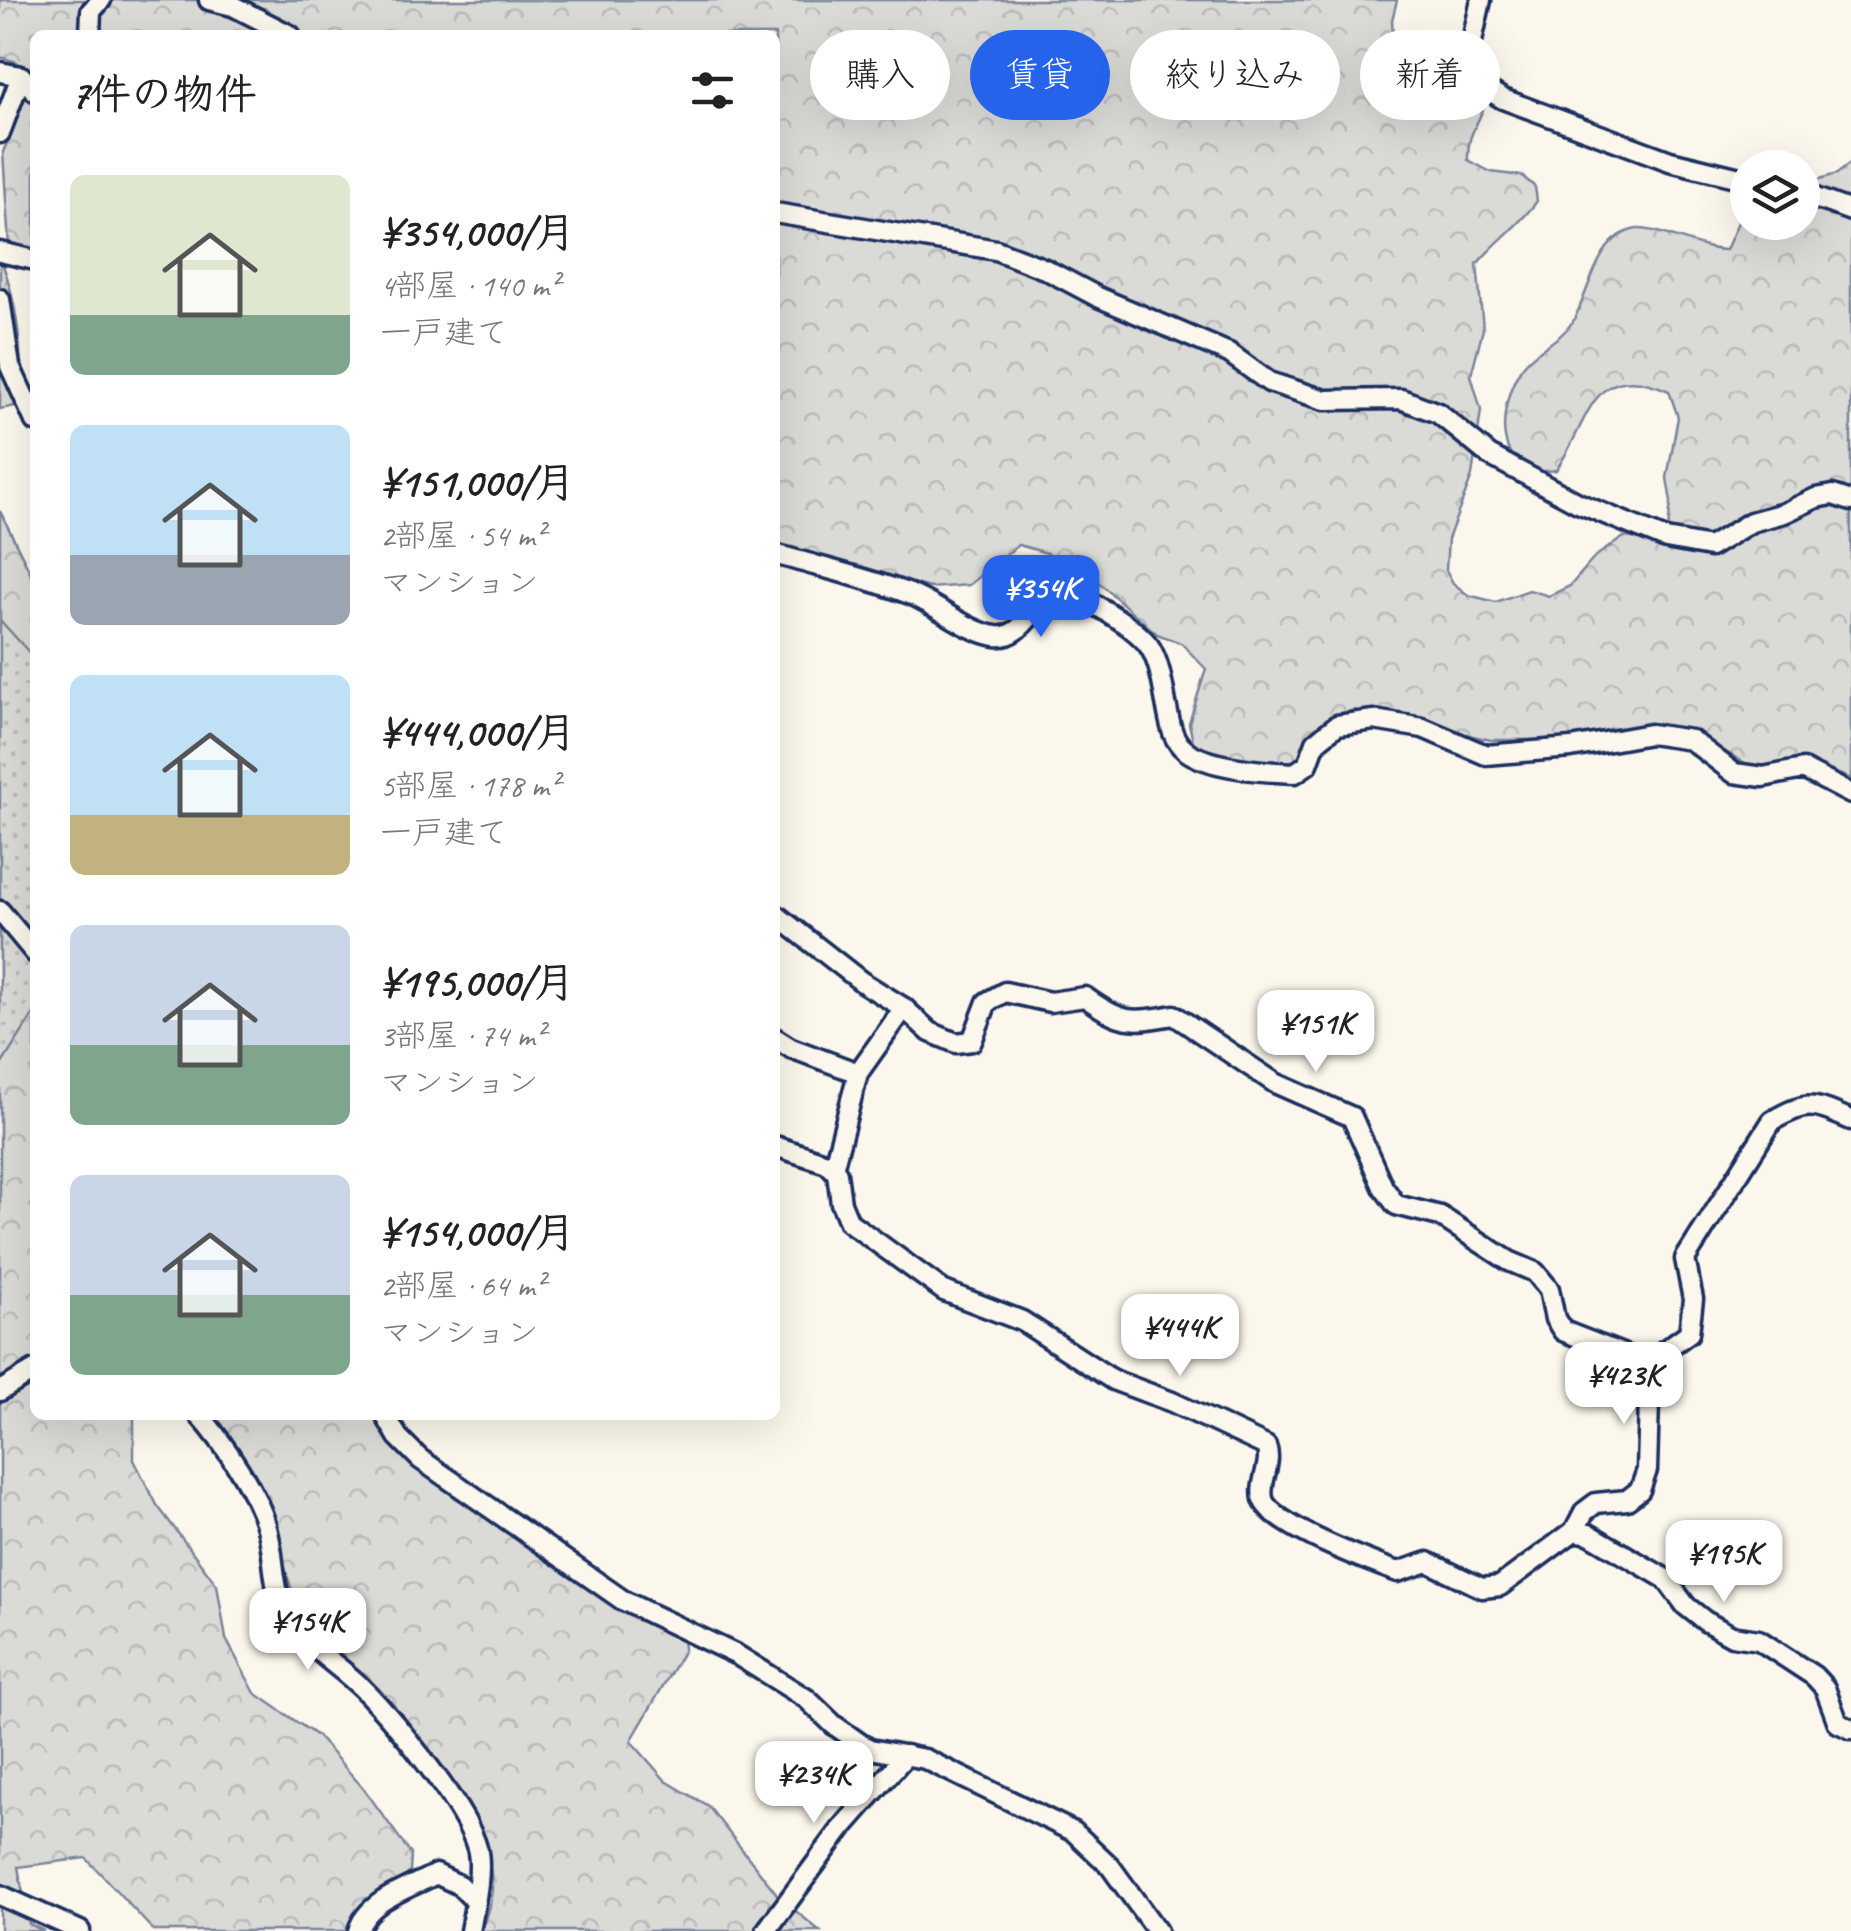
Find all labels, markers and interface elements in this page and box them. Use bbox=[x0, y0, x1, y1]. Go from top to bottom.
chip: 購入 bbox=[810, 30, 950, 120]
chip: 賃貸 bbox=[970, 30, 1110, 120]
chip: 絞り込み bbox=[1130, 30, 1340, 120]
chip: 新着 bbox=[1360, 30, 1500, 120]
icon: filters bbox=[685, 63, 740, 118]
text: 7件の物件 bbox=[70, 68, 257, 121]
map controls bbox=[1730, 150, 1820, 240]
button: layers bbox=[1730, 150, 1820, 240]
text: ¥354,000/月 bbox=[380, 206, 576, 259]
icon: home bbox=[150, 215, 270, 335]
text: 4部屋 · 140 m² bbox=[380, 265, 559, 306]
text: 一戸建て bbox=[380, 312, 508, 353]
text: ¥151,000/月 bbox=[380, 456, 576, 509]
icon: home bbox=[150, 465, 270, 585]
text: 2部屋 · 54 m² bbox=[380, 515, 545, 556]
pin: ¥354K bbox=[971, 555, 1111, 640]
text: マンション bbox=[380, 562, 539, 603]
text: ¥354K bbox=[1004, 567, 1078, 608]
text: ¥444,000/月 bbox=[380, 706, 576, 759]
icon: home bbox=[150, 715, 270, 835]
text: 5部屋 · 178 m² bbox=[380, 765, 559, 806]
text: 一戸建て bbox=[380, 812, 508, 853]
text: ¥195,000/月 bbox=[380, 956, 575, 1009]
icon: home bbox=[150, 965, 270, 1085]
pin: ¥151K bbox=[1246, 990, 1386, 1075]
text: ¥151K bbox=[1279, 1002, 1353, 1043]
text: 3部屋 · 74 m² bbox=[380, 1015, 545, 1056]
text: マンション bbox=[380, 1062, 539, 1103]
text: ¥154,000/月 bbox=[380, 1206, 576, 1259]
icon: home bbox=[150, 1215, 270, 1335]
text: 2部屋 · 64 m² bbox=[380, 1265, 545, 1306]
pin: ¥444K bbox=[1110, 1294, 1250, 1379]
text: ¥444K bbox=[1143, 1306, 1217, 1347]
text: マンション bbox=[380, 1312, 539, 1353]
pin: ¥423K bbox=[1554, 1342, 1694, 1427]
text: ¥423K bbox=[1587, 1354, 1661, 1395]
pin: ¥195K bbox=[1654, 1520, 1794, 1605]
text: ¥195K bbox=[1688, 1532, 1760, 1573]
pin: ¥154K bbox=[238, 1588, 378, 1673]
text: ¥154K bbox=[271, 1600, 345, 1641]
pin: ¥234K bbox=[744, 1741, 884, 1826]
text: ¥234K bbox=[777, 1753, 851, 1794]

